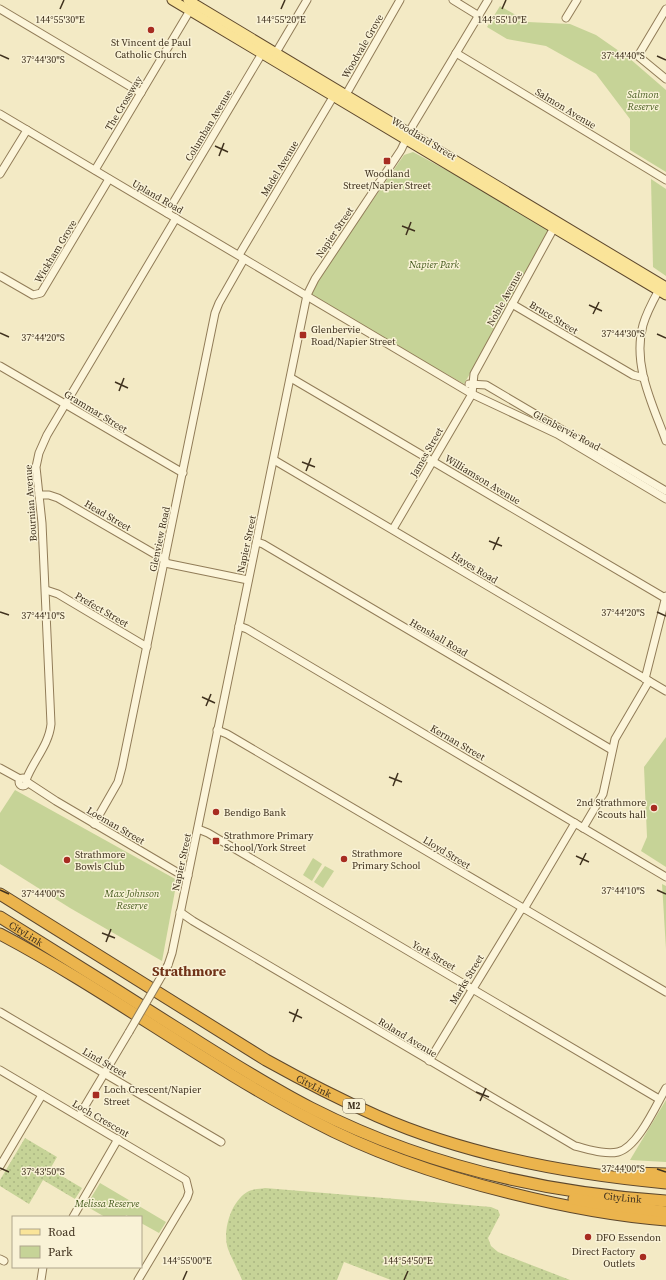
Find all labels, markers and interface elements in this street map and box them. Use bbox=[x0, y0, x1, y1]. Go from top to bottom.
street label: Woodvale Grove bbox=[339, 12, 386, 81]
text: 144°55'30"E bbox=[35, 13, 85, 26]
text: 144°55'20"E bbox=[256, 13, 306, 26]
text: 144°55'10"E bbox=[477, 13, 527, 26]
marker: St Vincent de Paul Catholic Church bbox=[146, 25, 156, 35]
place label: St Vincent de Paul Catholic Church bbox=[111, 36, 191, 61]
text: 37°44'40"S bbox=[601, 49, 645, 62]
text: 37°44'30"S bbox=[21, 53, 65, 66]
street label: The Crossway bbox=[102, 73, 145, 133]
street label: Salmon Avenue bbox=[533, 85, 599, 132]
street label: Columban Avenue bbox=[182, 87, 235, 164]
park label: Salmon Reserve bbox=[627, 88, 659, 113]
street label: Woodland Street bbox=[389, 114, 459, 163]
street label: Madel Avenue bbox=[258, 138, 301, 198]
marker: Woodland Street/Napier Street bbox=[382, 156, 392, 166]
place label: Woodland Street/Napier Street bbox=[343, 167, 432, 192]
street label: Upland Road bbox=[130, 176, 186, 217]
street label: Napier Street bbox=[313, 204, 357, 260]
street label: Wickham Grove bbox=[31, 217, 79, 285]
park label: Napier Park bbox=[408, 258, 459, 271]
street label: Noble Avenue bbox=[484, 268, 525, 328]
street label: Bruce Street bbox=[527, 298, 581, 337]
place label: Glenbervie Road/Napier Street bbox=[311, 323, 396, 348]
text: 37°44'30"S bbox=[601, 327, 645, 340]
marker: Glenbervie Road/Napier Street bbox=[298, 330, 308, 340]
text: 37°44'20"S bbox=[21, 331, 65, 344]
street label: Grammar Street bbox=[62, 387, 130, 436]
street label: Glenbervie Road bbox=[531, 407, 603, 454]
street label: James Street bbox=[407, 424, 446, 480]
street label: Williamson Avenue bbox=[442, 452, 523, 507]
street label: Bournian Avenue bbox=[21, 464, 40, 542]
street label: Head Street bbox=[82, 497, 134, 534]
street label: Glenview Road bbox=[146, 505, 173, 573]
street label: Napier Street bbox=[234, 513, 259, 574]
street label: Hayes Road bbox=[449, 548, 501, 587]
street label: Prefect Street bbox=[73, 589, 132, 630]
text: 37°44'20"S bbox=[601, 606, 645, 619]
text: 37°44'10"S bbox=[21, 609, 65, 622]
street label: Henshall Road bbox=[407, 616, 470, 660]
street label: Kernan Street bbox=[428, 722, 488, 764]
place label: 2nd Strathmore Scouts hall bbox=[576, 796, 646, 821]
marker: 2nd Strathmore Scouts hall bbox=[649, 803, 659, 813]
street label: Loeman Street bbox=[84, 804, 148, 848]
place label: Bendigo Bank bbox=[224, 806, 286, 819]
marker: Bendigo Bank bbox=[211, 807, 221, 817]
place label: Strathmore Primary School/York Street bbox=[224, 829, 314, 854]
street label: Napier Street bbox=[169, 831, 194, 892]
street label: Lloyd Street bbox=[421, 833, 473, 872]
marker: Strathmore Primary School/York Street bbox=[211, 836, 221, 846]
place label: Strathmore Primary School bbox=[352, 847, 421, 872]
place label: Strathmore Bowls Club bbox=[75, 848, 125, 873]
marker: Strathmore Primary School bbox=[339, 854, 349, 864]
marker: Strathmore Bowls Club bbox=[62, 855, 72, 865]
text: 37°44'10"S bbox=[601, 884, 645, 897]
text: 37°44'00"S bbox=[21, 887, 65, 900]
park label: Max Johnson Reserve bbox=[104, 887, 160, 912]
street label: CityLink bbox=[6, 918, 46, 950]
street label: York Street bbox=[409, 938, 459, 974]
street label: Marks Street bbox=[446, 951, 487, 1007]
district label: Strathmore bbox=[152, 961, 226, 981]
street label: Roland Avenue bbox=[376, 1015, 440, 1060]
street label: Lind Street bbox=[80, 1045, 130, 1081]
street label: CityLink bbox=[294, 1072, 334, 1101]
place label: Loch Crescent/Napier Street bbox=[104, 1083, 202, 1108]
marker: Loch Crescent/Napier Street bbox=[91, 1090, 101, 1100]
street label: Loch Crescent bbox=[70, 1097, 132, 1140]
road number: M2 bbox=[343, 1099, 365, 1113]
text: 37°44'00"S bbox=[601, 1162, 645, 1175]
text: 37°43'50"S bbox=[21, 1165, 65, 1178]
street label: CityLink bbox=[603, 1189, 643, 1206]
park label: Melissa Reserve bbox=[74, 1197, 139, 1210]
legend bbox=[12, 1216, 142, 1268]
text: Road bbox=[48, 1224, 75, 1240]
place label: DFO Essendon bbox=[596, 1231, 661, 1244]
marker: DFO Essendon bbox=[583, 1232, 593, 1242]
text: Park bbox=[48, 1244, 73, 1260]
place label: Direct Factory Outlets bbox=[572, 1245, 636, 1270]
marker: Direct Factory Outlets bbox=[638, 1252, 648, 1262]
text: 144°55'00"E bbox=[162, 1254, 212, 1267]
text: 144°54'50"E bbox=[383, 1254, 433, 1267]

